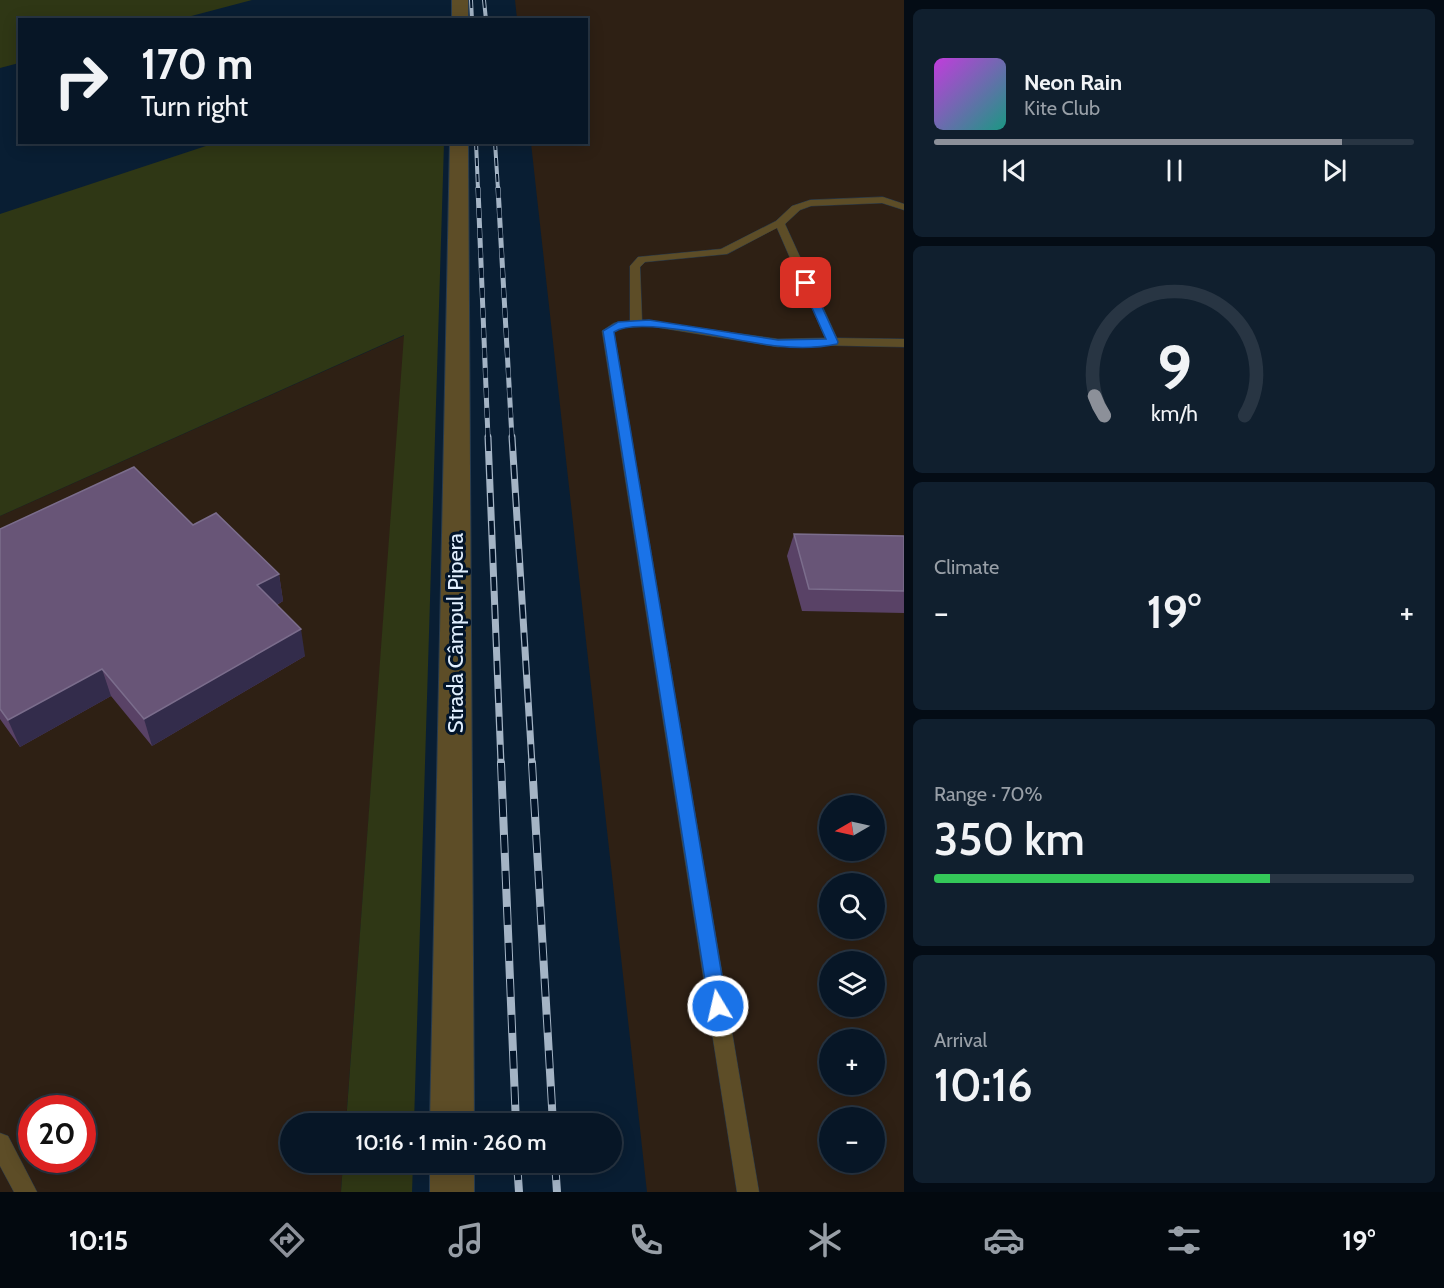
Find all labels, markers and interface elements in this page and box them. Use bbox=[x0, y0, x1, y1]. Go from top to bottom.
text: 170 m bbox=[141, 38, 253, 90]
icon: right bbox=[42, 42, 120, 120]
text: Neon Rain bbox=[1024, 69, 1122, 96]
text: Turn right bbox=[141, 90, 248, 123]
text: Kite Club bbox=[1024, 96, 1100, 120]
icon: previous bbox=[998, 154, 1031, 187]
icon: pause bbox=[1158, 154, 1191, 187]
icon: next bbox=[1318, 154, 1351, 187]
pin bbox=[780, 257, 831, 308]
icon: arrive bbox=[789, 266, 822, 299]
text: 9 bbox=[1156, 331, 1192, 407]
text: km/h bbox=[1151, 401, 1197, 427]
street label: Strada Câmpul Pipera bbox=[442, 532, 469, 733]
text: Climate bbox=[934, 555, 999, 579]
text: 19° bbox=[1147, 585, 1201, 639]
text: − bbox=[934, 592, 949, 632]
text: + bbox=[1399, 592, 1414, 632]
text: Range · 70% bbox=[934, 782, 1043, 806]
north arrow bbox=[819, 795, 885, 861]
map controls bbox=[819, 795, 885, 1173]
text: 350 km bbox=[934, 812, 1085, 866]
button: search bbox=[819, 873, 885, 939]
button: layers bbox=[819, 951, 885, 1017]
position arrow bbox=[686, 974, 750, 1038]
text: Arrival bbox=[934, 1028, 987, 1052]
button: + bbox=[819, 1029, 885, 1095]
text: 10:16 bbox=[934, 1058, 1033, 1112]
speed limit sign: 20 bbox=[18, 1095, 96, 1173]
button: − bbox=[819, 1107, 885, 1173]
text: 10:16 · 1 min · 260 m bbox=[355, 1129, 547, 1156]
icon: directions bbox=[266, 1219, 308, 1261]
icon: music bbox=[445, 1219, 487, 1261]
icon: phone bbox=[625, 1219, 667, 1261]
icon: climate bbox=[804, 1219, 846, 1261]
icon: car bbox=[983, 1219, 1025, 1261]
icon: filters bbox=[1163, 1219, 1205, 1261]
text: 10:15 bbox=[69, 1224, 128, 1257]
text: 19° bbox=[1342, 1224, 1375, 1257]

